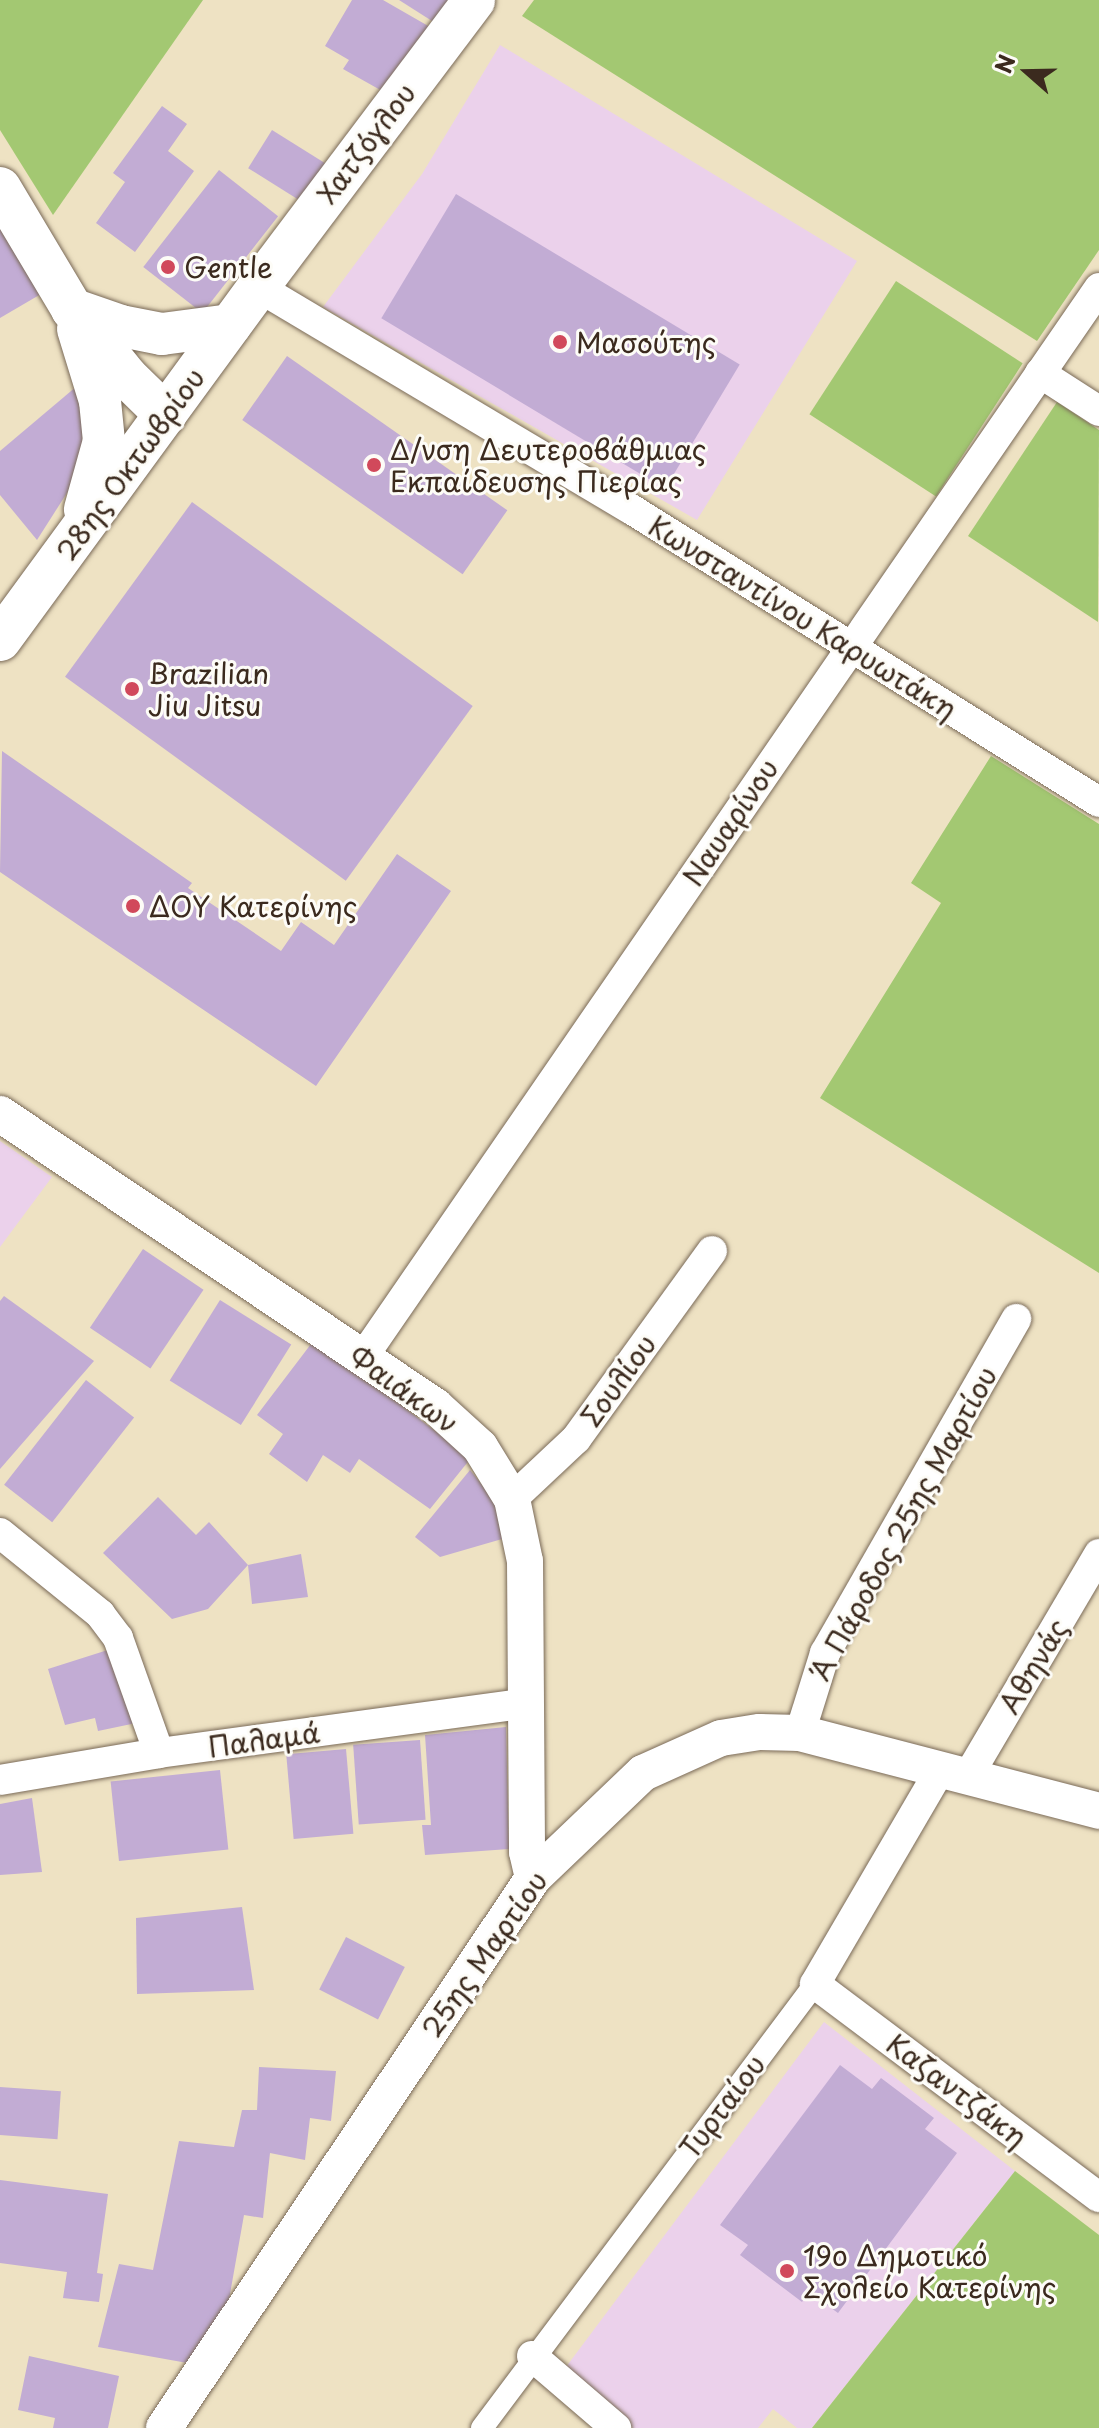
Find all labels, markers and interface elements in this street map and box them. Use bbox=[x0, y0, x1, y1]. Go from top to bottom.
north arrow bbox=[987, 32, 1067, 112]
text: N bbox=[985, 50, 1022, 77]
street label: Χατζόγλου bbox=[310, 76, 422, 210]
place label: Gentle bbox=[184, 250, 273, 284]
marker: Gentle bbox=[159, 258, 177, 276]
place label: Μασούτης bbox=[576, 325, 716, 359]
marker: Μασούτης bbox=[551, 333, 569, 351]
street label: 28ης Οκτωβρίου bbox=[49, 361, 211, 567]
place label: Δ/νση Δευτεροβάθμιας Εκπαίδευσης Πιερίας bbox=[390, 432, 707, 498]
marker: Δ/νση Δευτεροβάθμιας Εκπαίδευσης Πιερίας bbox=[365, 456, 383, 474]
street label: Κωνσταντίνου Καρυωτάκη bbox=[643, 508, 963, 726]
place label: Brazilian Jiu Jitsu bbox=[148, 656, 269, 722]
marker: Brazilian Jiu Jitsu bbox=[123, 680, 141, 698]
street label: Ναυαρίνου bbox=[675, 752, 785, 892]
place label: ΔΟΥ Κατερίνης bbox=[149, 889, 355, 923]
marker: ΔΟΥ Κατερίνης bbox=[124, 897, 142, 915]
street label: Σουλίου bbox=[573, 1327, 663, 1433]
street label: Φαιάκων bbox=[343, 1338, 465, 1440]
street label: Α΄ Πάροδος 25ης Μαρτίου bbox=[803, 1361, 1003, 1685]
street label: Αθηνάς bbox=[992, 1613, 1074, 1719]
street label: Παλαμά bbox=[206, 1715, 322, 1763]
street label: 25ης Μαρτίου bbox=[414, 1864, 554, 2044]
street label: Καζαντζάκη bbox=[880, 2026, 1034, 2154]
street label: Τυρταίου bbox=[672, 2048, 772, 2164]
place label: 19ο Δημοτικό Σχολείο Κατερίνης bbox=[803, 2238, 1056, 2304]
marker: 19ο Δημοτικό Σχολείο Κατερίνης bbox=[778, 2262, 796, 2280]

